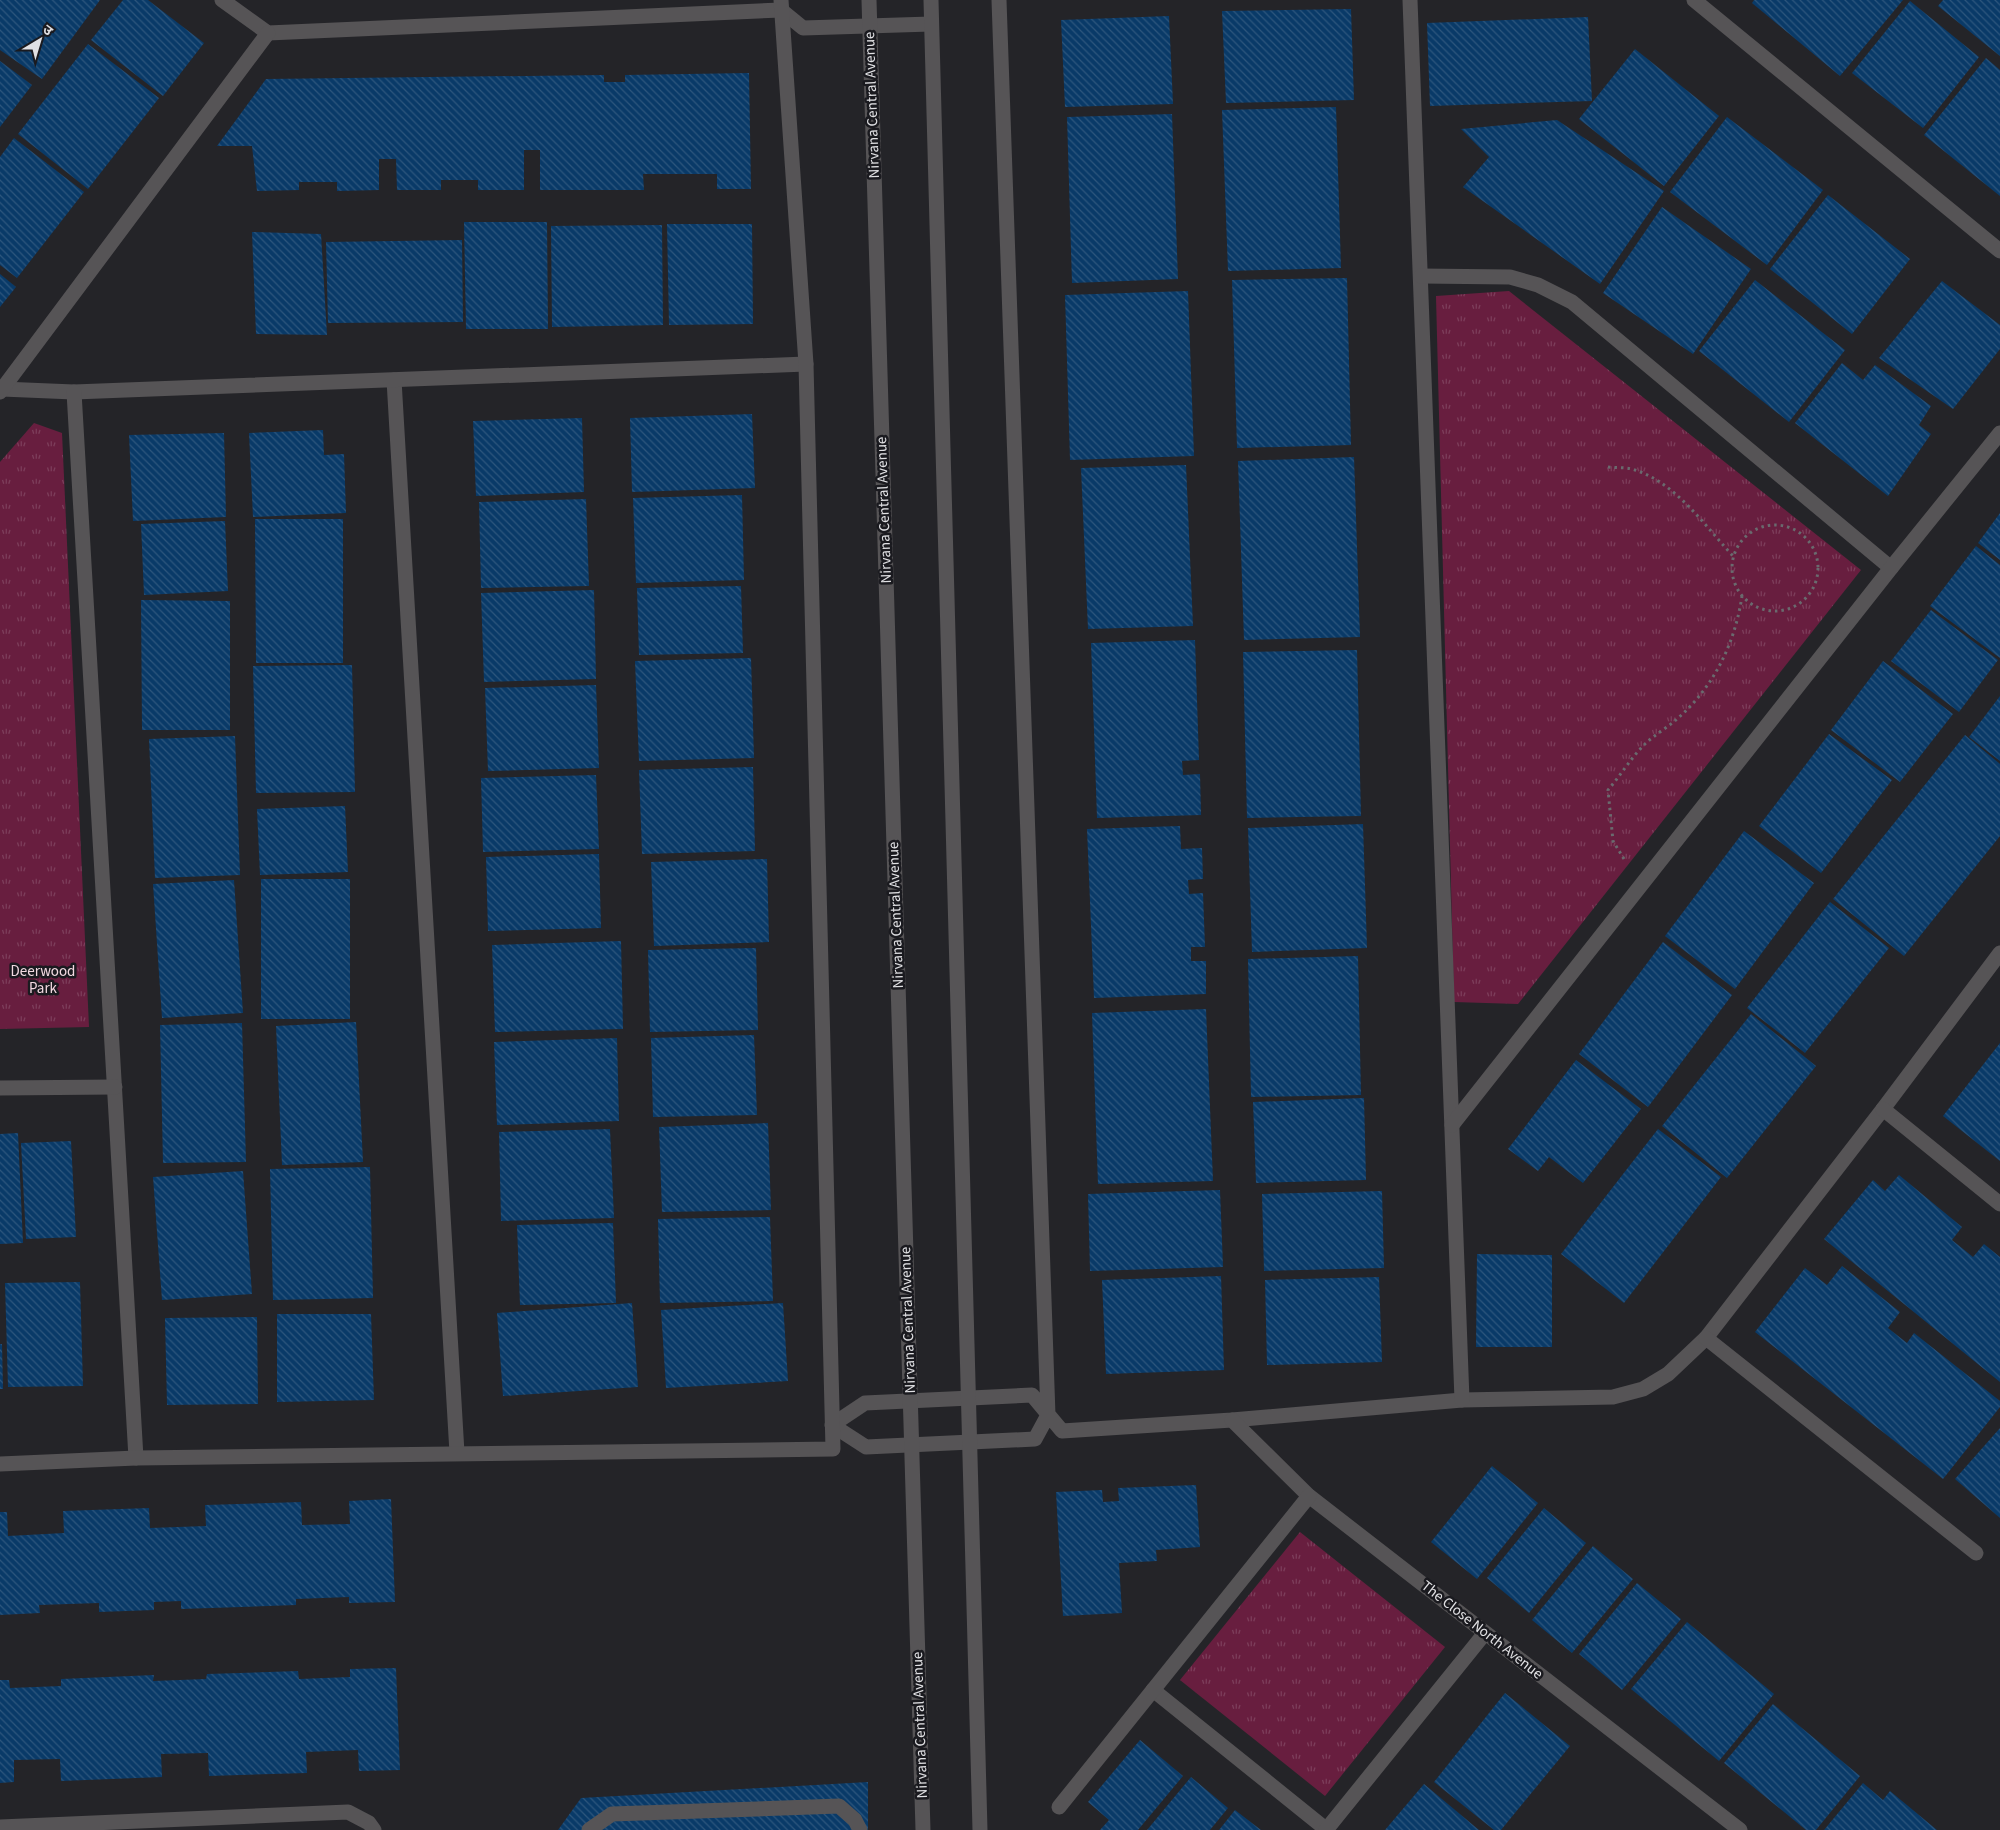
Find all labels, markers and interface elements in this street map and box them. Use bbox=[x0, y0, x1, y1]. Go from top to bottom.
north arrow bbox=[15, 15, 65, 65]
text: उ bbox=[38, 20, 57, 41]
street label: Nirvana Central Avenue bbox=[859, 31, 885, 179]
street label: Nirvana Central Avenue bbox=[871, 436, 897, 584]
street label: Nirvana Central Avenue bbox=[883, 841, 909, 989]
park label: Deerwood Park bbox=[11, 961, 75, 999]
street label: Nirvana Central Avenue bbox=[895, 1246, 921, 1394]
street label: The Close North Avenue bbox=[1417, 1576, 1547, 1684]
street label: Nirvana Central Avenue bbox=[907, 1651, 933, 1799]

